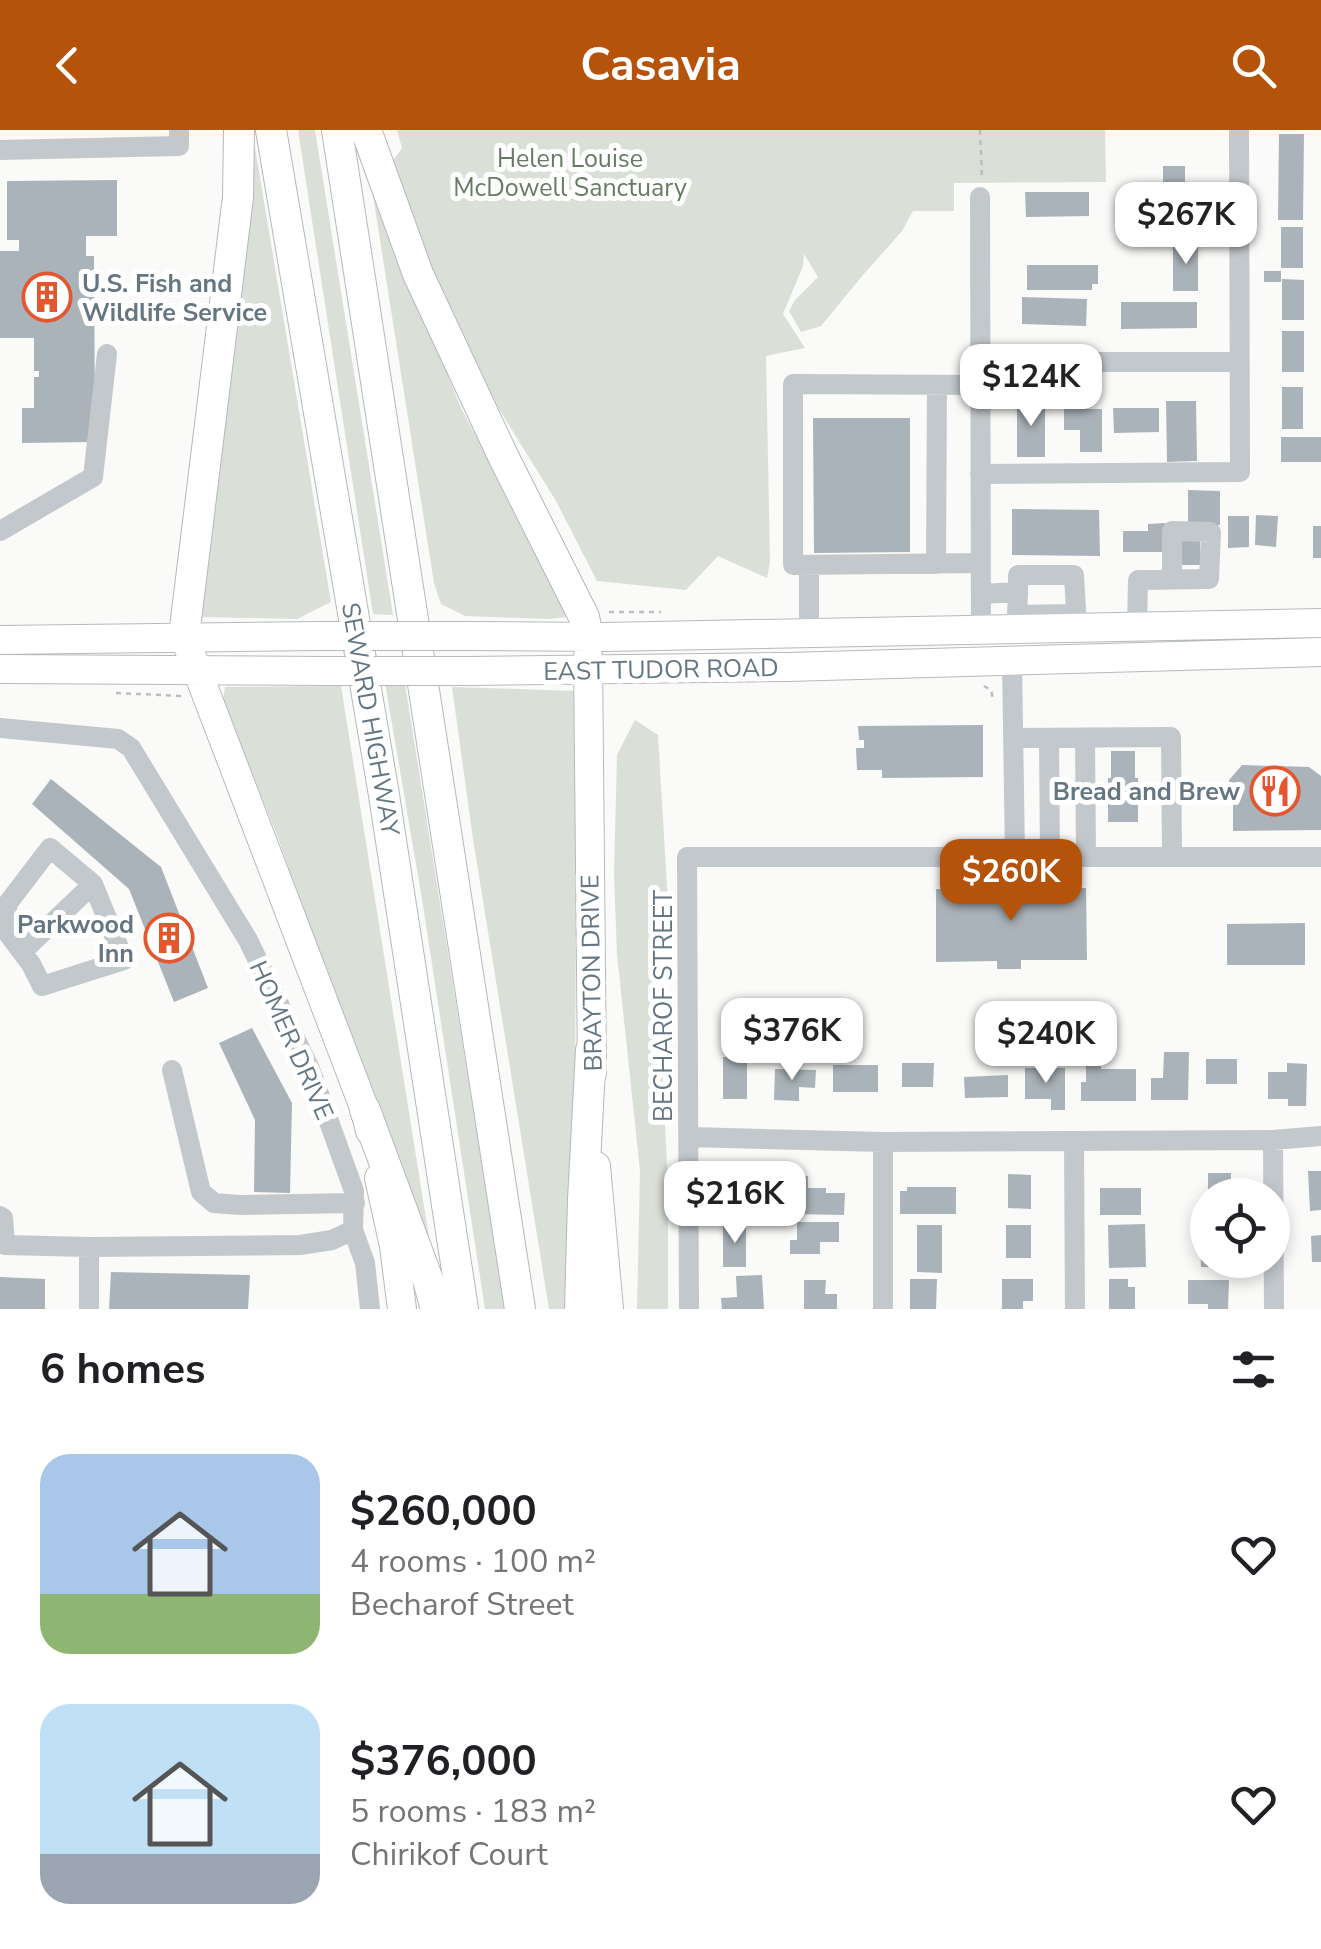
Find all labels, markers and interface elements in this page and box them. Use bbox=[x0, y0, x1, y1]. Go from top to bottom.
text: Casavia bbox=[580, 35, 741, 96]
icon: back bbox=[40, 38, 95, 93]
icon: search bbox=[1226, 38, 1281, 93]
park label: Helen Louise McDowell Sanctuary bbox=[453, 142, 687, 205]
pin: $267K bbox=[1116, 182, 1256, 267]
text: $267K bbox=[1137, 193, 1235, 236]
place label: U.S. Fish and Wildlife Service bbox=[82, 267, 267, 330]
building icon: U.S. Fish and Wildlife Service bbox=[21, 271, 73, 323]
pin: $124K bbox=[961, 344, 1101, 429]
text: $124K bbox=[982, 355, 1080, 398]
street label: SEWARD HIGHWAY bbox=[333, 600, 407, 839]
street label: EAST TUDOR ROAD bbox=[543, 651, 779, 689]
restaurant icon: Bread and Brew bbox=[1249, 765, 1301, 817]
place label: Bread and Brew bbox=[1053, 775, 1241, 809]
pin: $260K bbox=[941, 839, 1081, 924]
text: $260K bbox=[962, 850, 1060, 893]
street label: BRAYTON DRIVE bbox=[573, 874, 611, 1072]
street label: BECHAROF STREET bbox=[647, 890, 681, 1122]
place label: Parkwood Inn bbox=[17, 908, 134, 971]
building icon: Parkwood Inn bbox=[143, 912, 195, 964]
street label: HOMER DRIVE bbox=[241, 955, 341, 1125]
pin: $376K bbox=[722, 998, 862, 1083]
pin: $240K bbox=[976, 1001, 1116, 1086]
text: $376K bbox=[743, 1009, 841, 1052]
text: $240K bbox=[997, 1012, 1095, 1055]
pin: $216K bbox=[665, 1161, 805, 1246]
text: $216K bbox=[686, 1172, 784, 1215]
map controls bbox=[1190, 1178, 1290, 1278]
button: locate bbox=[1190, 1178, 1290, 1278]
text: 6 homes bbox=[40, 1341, 205, 1398]
icon: filters bbox=[1226, 1342, 1281, 1397]
text: $260,000 bbox=[350, 1483, 537, 1540]
icon: home bbox=[120, 1494, 240, 1614]
icon: heart bbox=[1226, 1527, 1281, 1582]
text: 4 rooms · 100 m² bbox=[350, 1540, 596, 1583]
text: Becharof Street bbox=[350, 1583, 574, 1626]
text: $376,000 bbox=[350, 1733, 537, 1790]
icon: home bbox=[120, 1744, 240, 1864]
icon: heart bbox=[1226, 1777, 1281, 1832]
text: 5 rooms · 183 m² bbox=[350, 1790, 596, 1833]
text: Chirikof Court bbox=[350, 1833, 548, 1876]

